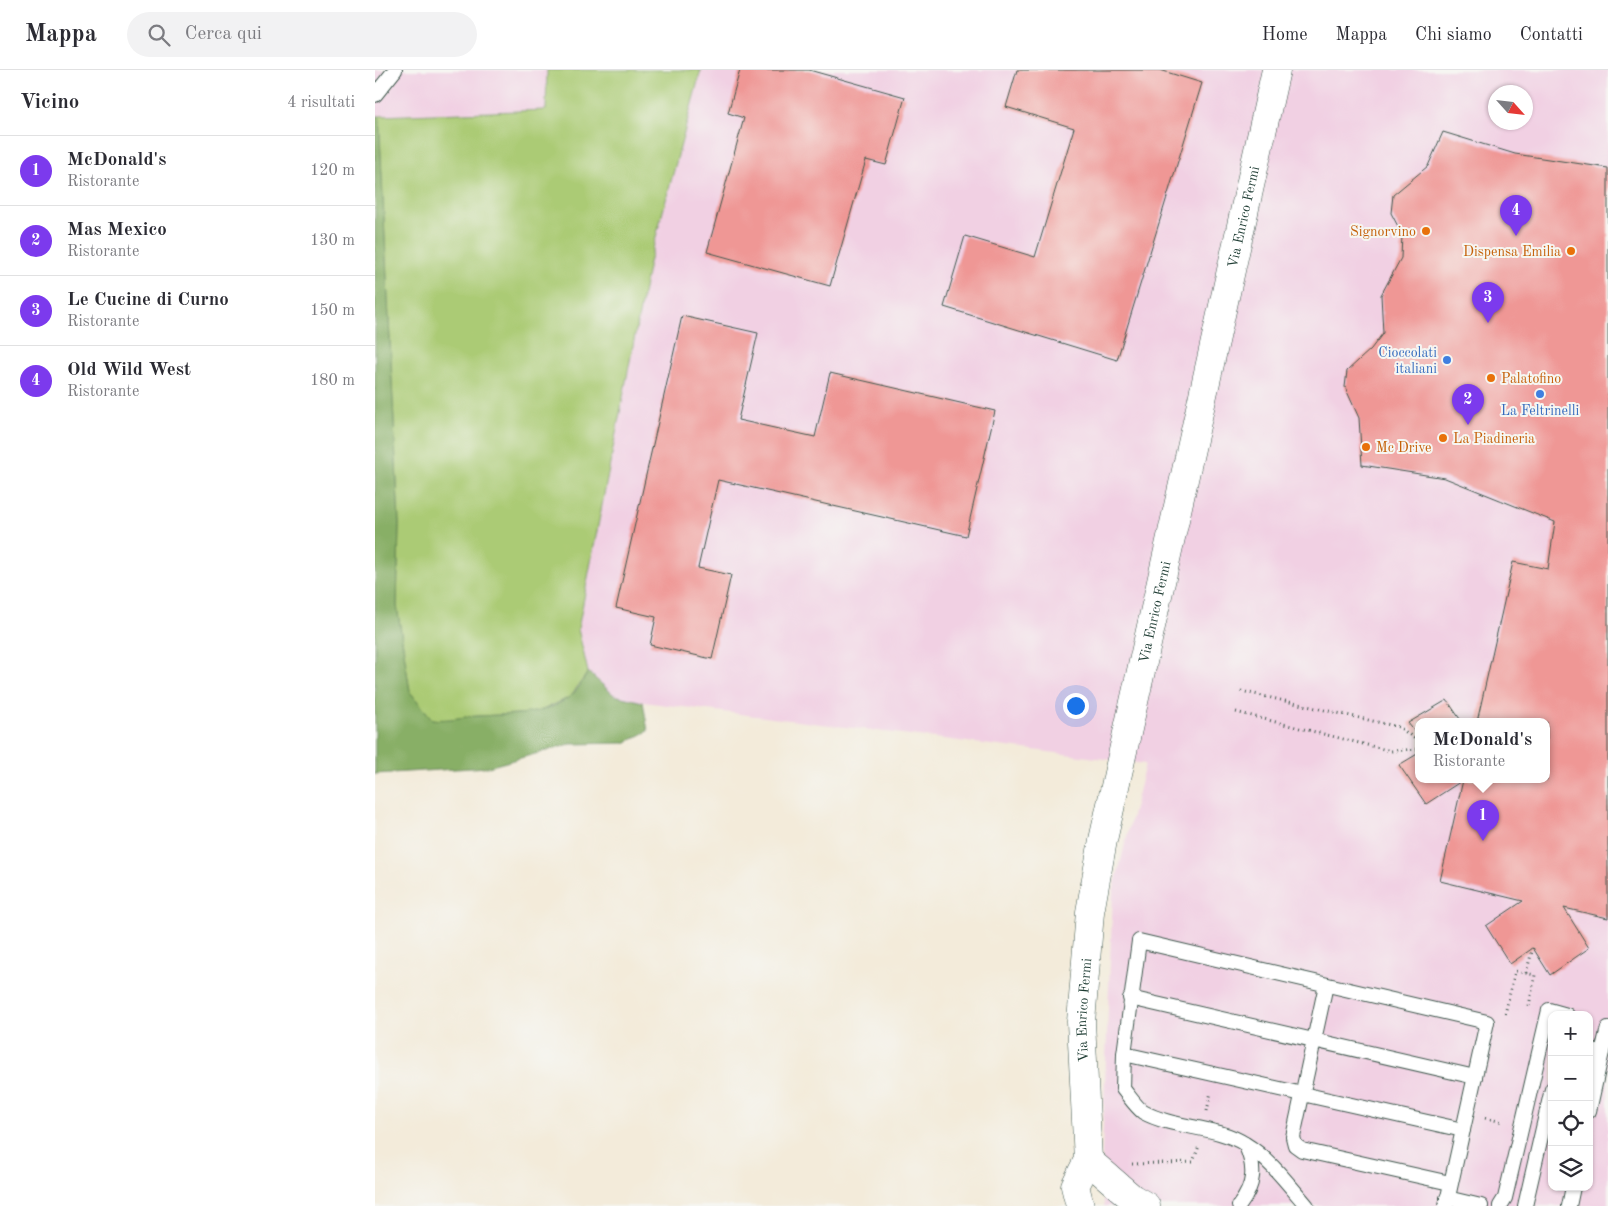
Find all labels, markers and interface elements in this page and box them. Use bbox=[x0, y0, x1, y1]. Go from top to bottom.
search box bbox=[127, 12, 477, 57]
icon: search bbox=[145, 21, 173, 49]
text: Mappa bbox=[25, 23, 97, 47]
text: Cerca qui bbox=[185, 25, 262, 44]
text: Home bbox=[1262, 26, 1308, 44]
text: Mappa bbox=[1336, 26, 1387, 44]
text: Chi siamo bbox=[1415, 26, 1492, 44]
text: Contatti bbox=[1520, 26, 1583, 44]
north arrow bbox=[1488, 85, 1533, 130]
text: Vicino bbox=[20, 92, 79, 113]
text: 4 risultati bbox=[287, 95, 355, 111]
text: McDonald's bbox=[67, 151, 166, 170]
text: 1 bbox=[31, 163, 41, 179]
text: 120 m bbox=[310, 163, 355, 179]
street label: Via Enrico Fermi bbox=[1226, 165, 1262, 269]
text: Ristorante bbox=[67, 174, 139, 190]
pin: 4 bbox=[1500, 195, 1532, 236]
text: Mas Mexico bbox=[67, 221, 167, 240]
place label: Signorvino bbox=[1350, 225, 1416, 239]
marker: Signorvino bbox=[1420, 225, 1432, 237]
text: 2 bbox=[31, 233, 41, 249]
text: 130 m bbox=[310, 233, 355, 249]
text: Ristorante bbox=[67, 244, 139, 260]
place label: Dispensa Emilia bbox=[1463, 245, 1561, 259]
marker: Dispensa Emilia bbox=[1565, 245, 1577, 257]
pin: 3 bbox=[1472, 282, 1504, 323]
text: Le Cucine di Curno bbox=[67, 291, 229, 310]
text: 3 bbox=[31, 303, 41, 319]
text: 150 m bbox=[310, 303, 355, 319]
text: Ristorante bbox=[67, 314, 139, 330]
place label: Cioccolati italiani bbox=[1378, 346, 1437, 376]
marker: Cioccolati italiani bbox=[1441, 354, 1453, 366]
text: Old Wild West bbox=[67, 361, 191, 380]
marker: Palatofino bbox=[1485, 372, 1497, 384]
place label: Palatofino bbox=[1501, 372, 1561, 386]
text: 4 bbox=[31, 373, 41, 389]
text: 180 m bbox=[310, 373, 355, 389]
text: Ristorante bbox=[67, 384, 139, 400]
pin: 2 bbox=[1452, 384, 1484, 425]
marker: La Feltrinelli bbox=[1534, 388, 1546, 400]
place label: La Feltrinelli bbox=[1501, 404, 1580, 418]
marker: La Piadineria bbox=[1437, 432, 1449, 444]
place label: La Piadineria bbox=[1453, 432, 1535, 446]
marker: Mc Drive bbox=[1360, 441, 1372, 453]
place label: Mc Drive bbox=[1376, 441, 1431, 455]
street label: Via Enrico Fermi bbox=[1137, 560, 1173, 665]
your location bbox=[1063, 693, 1089, 719]
popup bbox=[1415, 718, 1550, 783]
text: McDonald's bbox=[1433, 731, 1532, 750]
text: Ristorante bbox=[1433, 754, 1505, 770]
pin: 1 bbox=[1467, 800, 1499, 841]
street label: Via Enrico Fermi bbox=[1075, 957, 1094, 1062]
map controls bbox=[1548, 1011, 1593, 1191]
button: + bbox=[1548, 1011, 1593, 1056]
button: − bbox=[1548, 1056, 1593, 1101]
button: locate bbox=[1548, 1101, 1593, 1146]
button: layers bbox=[1548, 1146, 1593, 1191]

